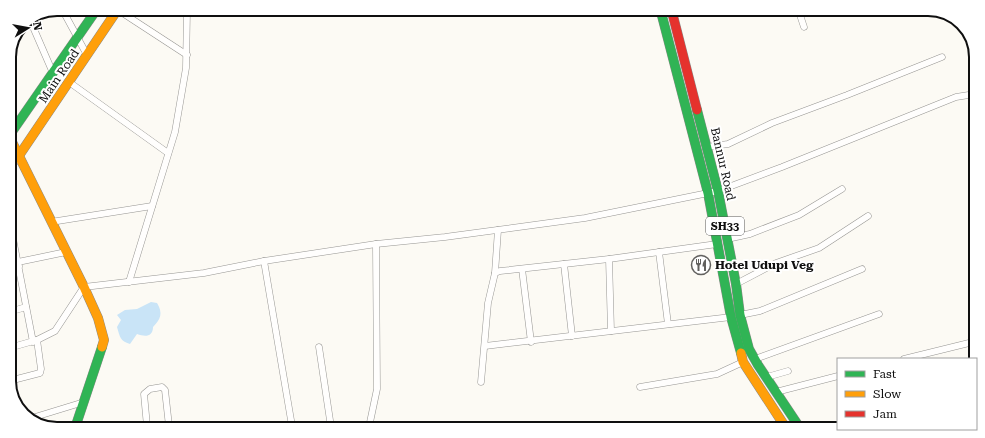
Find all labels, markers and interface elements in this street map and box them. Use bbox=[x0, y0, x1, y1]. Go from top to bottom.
north arrow bbox=[8, 8, 48, 48]
text: N bbox=[30, 21, 45, 32]
street label: Main Road bbox=[36, 46, 82, 106]
street label: Bannur Road bbox=[708, 126, 738, 202]
road number: SH33 bbox=[706, 217, 744, 235]
restaurant icon: Hotel Udupi Veg bbox=[690, 254, 712, 276]
place label: Hotel Udupi Veg bbox=[715, 258, 814, 272]
legend bbox=[837, 358, 977, 430]
text: Fast bbox=[873, 367, 897, 381]
text: Slow bbox=[873, 387, 901, 401]
text: Jam bbox=[873, 407, 897, 421]

